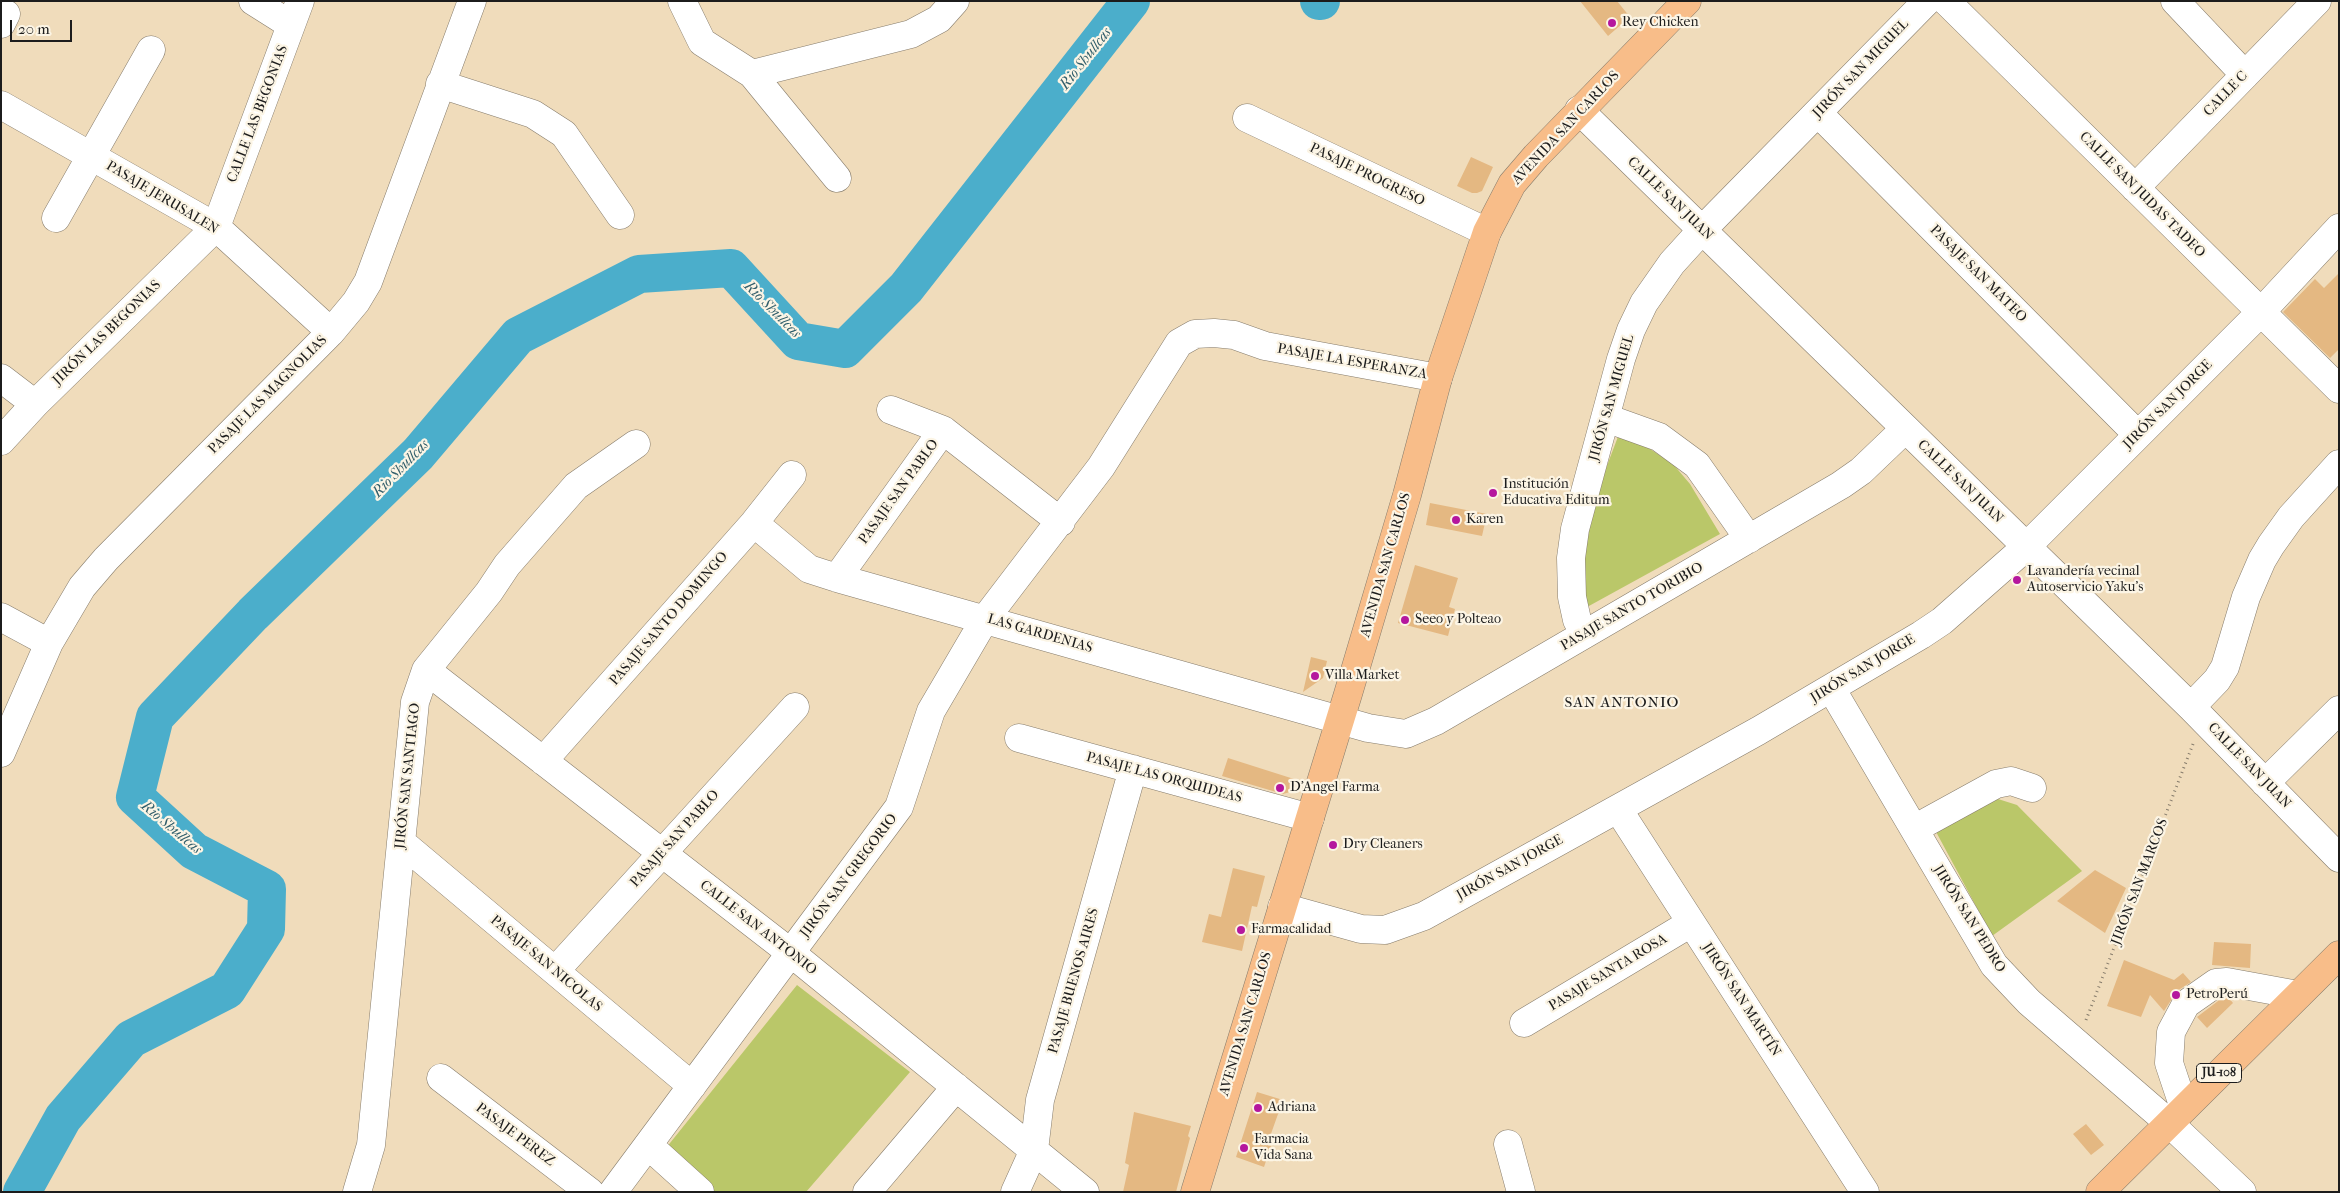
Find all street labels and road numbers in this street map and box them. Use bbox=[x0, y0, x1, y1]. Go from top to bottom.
street label: JIRÓN SAN MIGUEL bbox=[1810, 16, 1912, 122]
street label: CALLE LAS BEGONIAS bbox=[224, 43, 292, 185]
street label: AVENIDA SAN CARLOS bbox=[1509, 68, 1623, 188]
street label: CALLE C bbox=[2200, 68, 2252, 120]
street label: CALLE SAN JUDAS TADEO bbox=[2076, 129, 2208, 261]
street label: PASAJE PROGRESO bbox=[1307, 140, 1427, 210]
street label: CALLE SAN JUAN bbox=[1624, 154, 1716, 244]
street label: PASAJE JERUSALEN bbox=[103, 158, 221, 238]
street label: PASAJE SAN MATEO bbox=[1926, 222, 2030, 326]
street label: JIRÓN LAS BEGONIAS bbox=[49, 277, 165, 389]
street label: PASAJE LAS MAGNOLIAS bbox=[205, 332, 331, 458]
street label: JIRÓN SAN MIGUEL bbox=[1586, 333, 1638, 463]
street label: PASAJE LA ESPERANZA bbox=[1276, 341, 1428, 383]
street label: JIRÓN SAN JORGE bbox=[2120, 357, 2216, 453]
street label: PASAJE SAN PABLO bbox=[855, 436, 943, 548]
street label: CALLE SAN JUAN bbox=[1914, 437, 2006, 527]
street label: AVENIDA SAN CARLOS bbox=[1357, 491, 1415, 639]
street label: PASAJE SANTO DOMINGO bbox=[606, 549, 732, 689]
street label: PASAJE SANTO TORIBIO bbox=[1558, 559, 1706, 655]
street label: LAS GARDENIAS bbox=[986, 611, 1094, 657]
street label: JIRÓN SAN JORGE bbox=[1808, 631, 1918, 707]
street label: JIRÓN SAN SANTIAGO bbox=[392, 702, 424, 850]
street label: CALLE SAN JUAN bbox=[2204, 720, 2294, 812]
street label: PASAJE LAS ORQUIDEAS bbox=[1084, 749, 1244, 807]
street label: PASAJE SAN PABLO bbox=[627, 787, 723, 891]
street label: JIRÓN SAN GREGORIO bbox=[797, 811, 901, 941]
street label: JIRÓN SAN MARCOS bbox=[2108, 816, 2172, 948]
street label: JIRÓN SAN JORGE bbox=[1454, 832, 1566, 904]
street label: JIRÓN SAN PEDRO bbox=[1929, 862, 2009, 976]
street label: CALLE SAN ANTONIO bbox=[696, 877, 820, 979]
street label: PASAJE BUENOS AIRES bbox=[1045, 906, 1103, 1056]
street label: PASAJE SAN NICOLAS bbox=[487, 912, 605, 1016]
street label: PASAJE SANTA ROSA bbox=[1546, 931, 1670, 1015]
street label: JIRÓN SAN MARTÍN bbox=[1698, 940, 1784, 1060]
street label: AVENIDA SAN CARLOS bbox=[1216, 950, 1276, 1098]
road number: JU-108 bbox=[2196, 1064, 2242, 1082]
street label: PASAJE PEREZ bbox=[472, 1100, 558, 1170]

